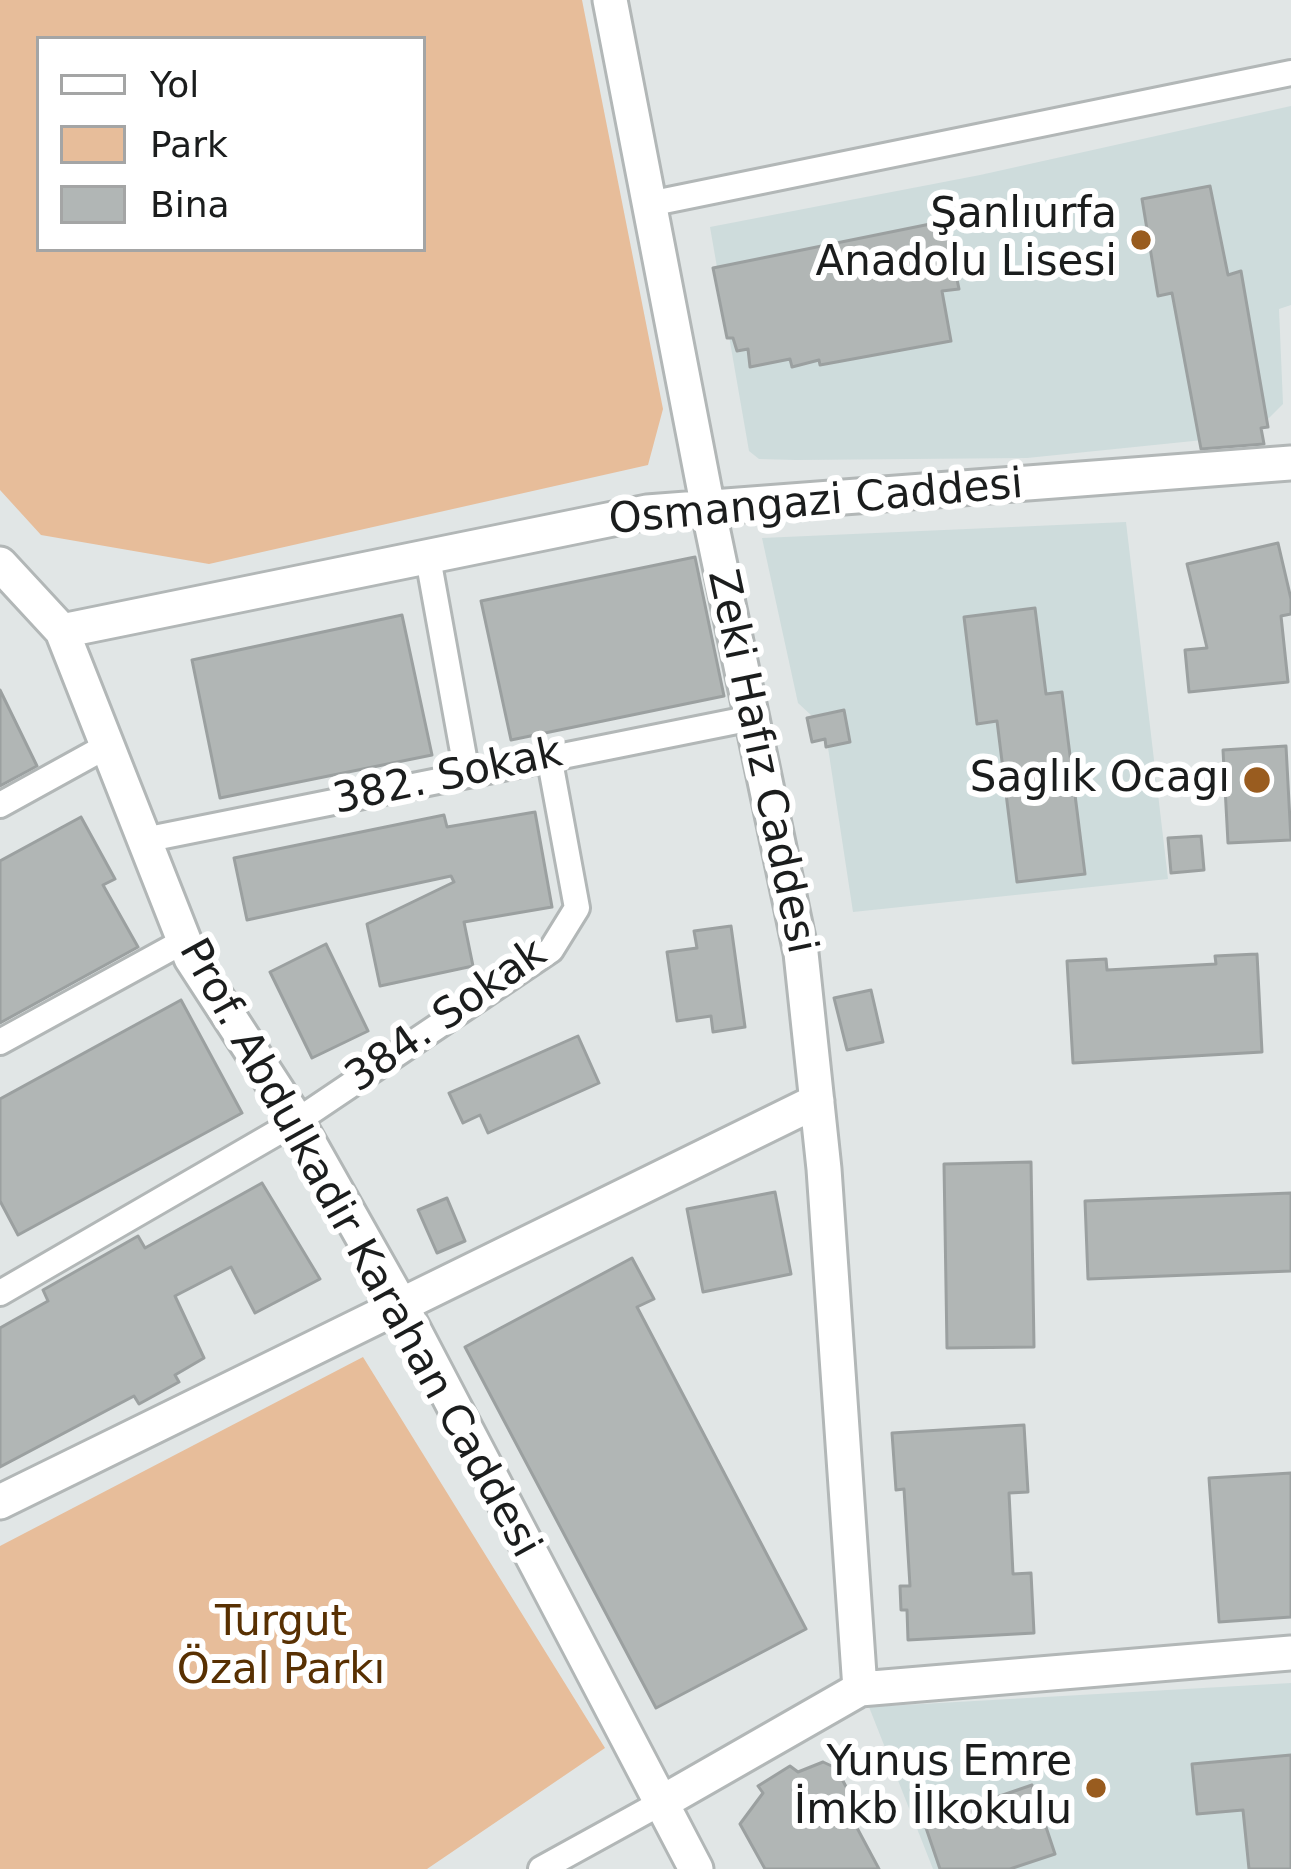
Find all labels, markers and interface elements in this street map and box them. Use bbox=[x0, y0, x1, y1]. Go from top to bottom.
legend bbox=[36, 36, 426, 252]
text: Yol bbox=[150, 64, 199, 105]
text: Park bbox=[150, 124, 228, 165]
text: Bina bbox=[150, 184, 230, 225]
place label: Şanlıurfa Anadolu Lisesi bbox=[816, 191, 1117, 290]
marker: Şanlıurfa Anadolu Lisesi bbox=[1128, 227, 1154, 253]
street label: Osmangazi Caddesi bbox=[607, 461, 1025, 547]
street label: Zeki Hafız Caddesi bbox=[695, 566, 825, 958]
street label: 382. Sokak bbox=[329, 729, 567, 827]
place label: Saglık Ocagı bbox=[970, 755, 1230, 805]
marker: Saglık Ocagı bbox=[1241, 764, 1273, 796]
street label: 384. Sokak bbox=[337, 930, 557, 1104]
street label: Prof. Abdulkadir Karahan Caddesi bbox=[166, 931, 550, 1567]
park label: Turgut Özal Parkı bbox=[177, 1599, 385, 1698]
place label: Yunus Emre İmkb İlkokulu bbox=[794, 1739, 1072, 1838]
marker: Yunus Emre İmkb İlkokulu bbox=[1083, 1775, 1109, 1801]

